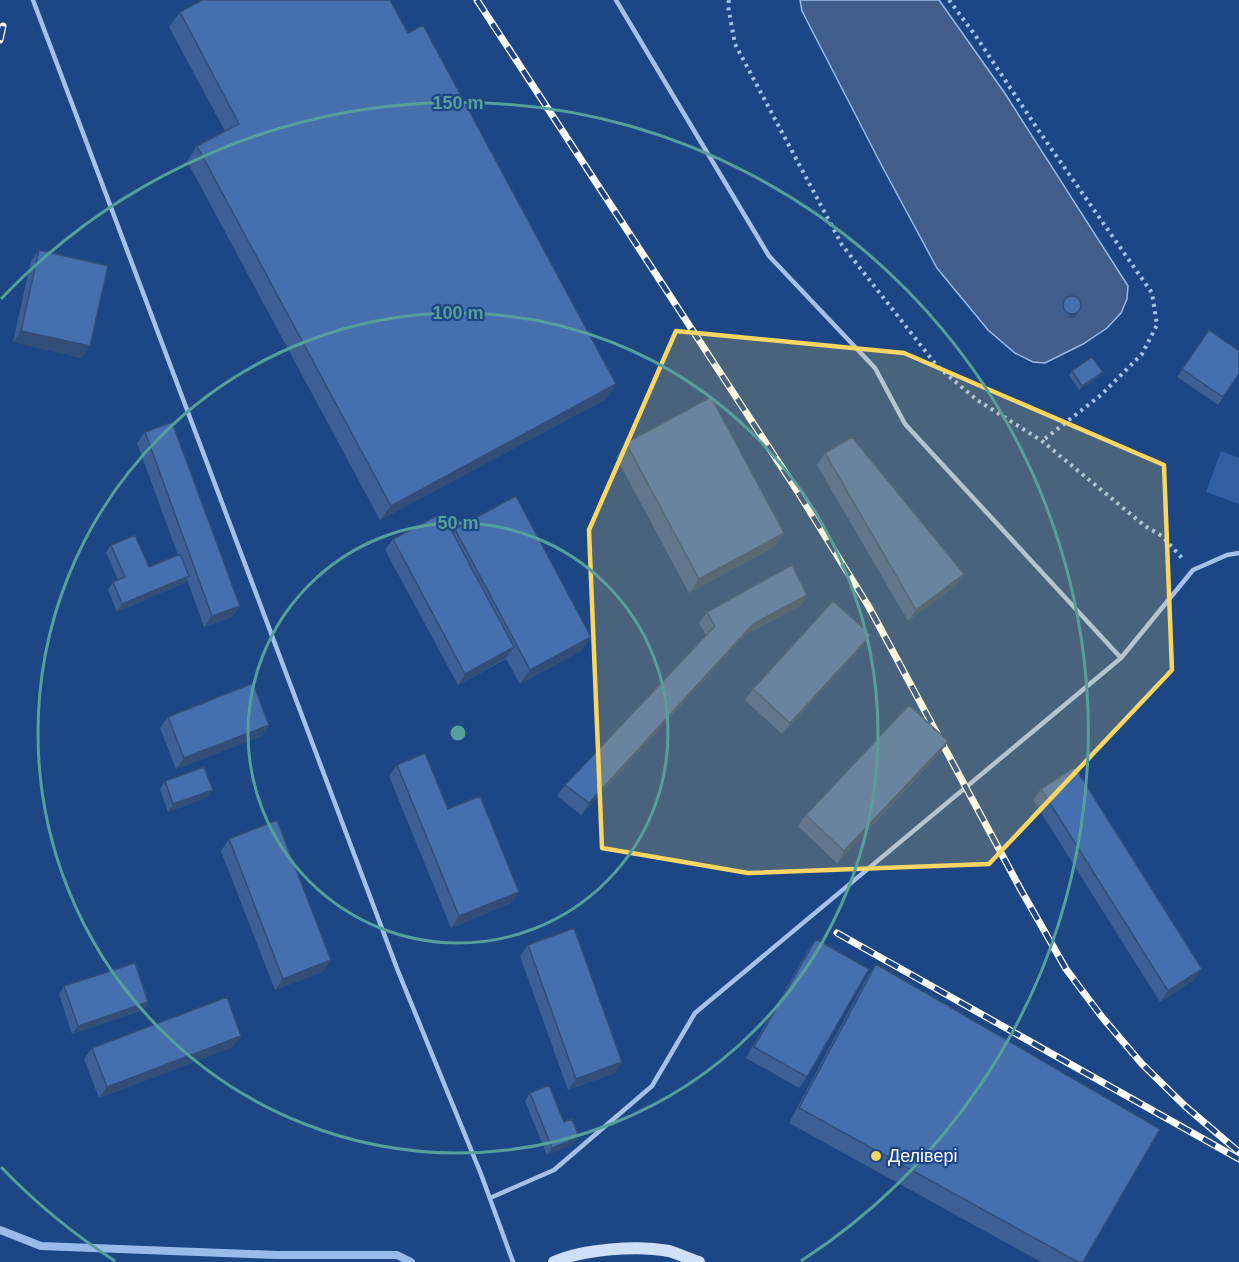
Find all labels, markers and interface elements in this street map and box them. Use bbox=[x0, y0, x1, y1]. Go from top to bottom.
text: 150 m bbox=[432, 93, 484, 113]
text: 100 m bbox=[432, 303, 484, 323]
text: 50 m bbox=[437, 513, 479, 533]
centre of rings bbox=[448, 723, 468, 743]
place label: Делівері bbox=[888, 1146, 958, 1166]
marker: Делівері bbox=[869, 1149, 883, 1163]

